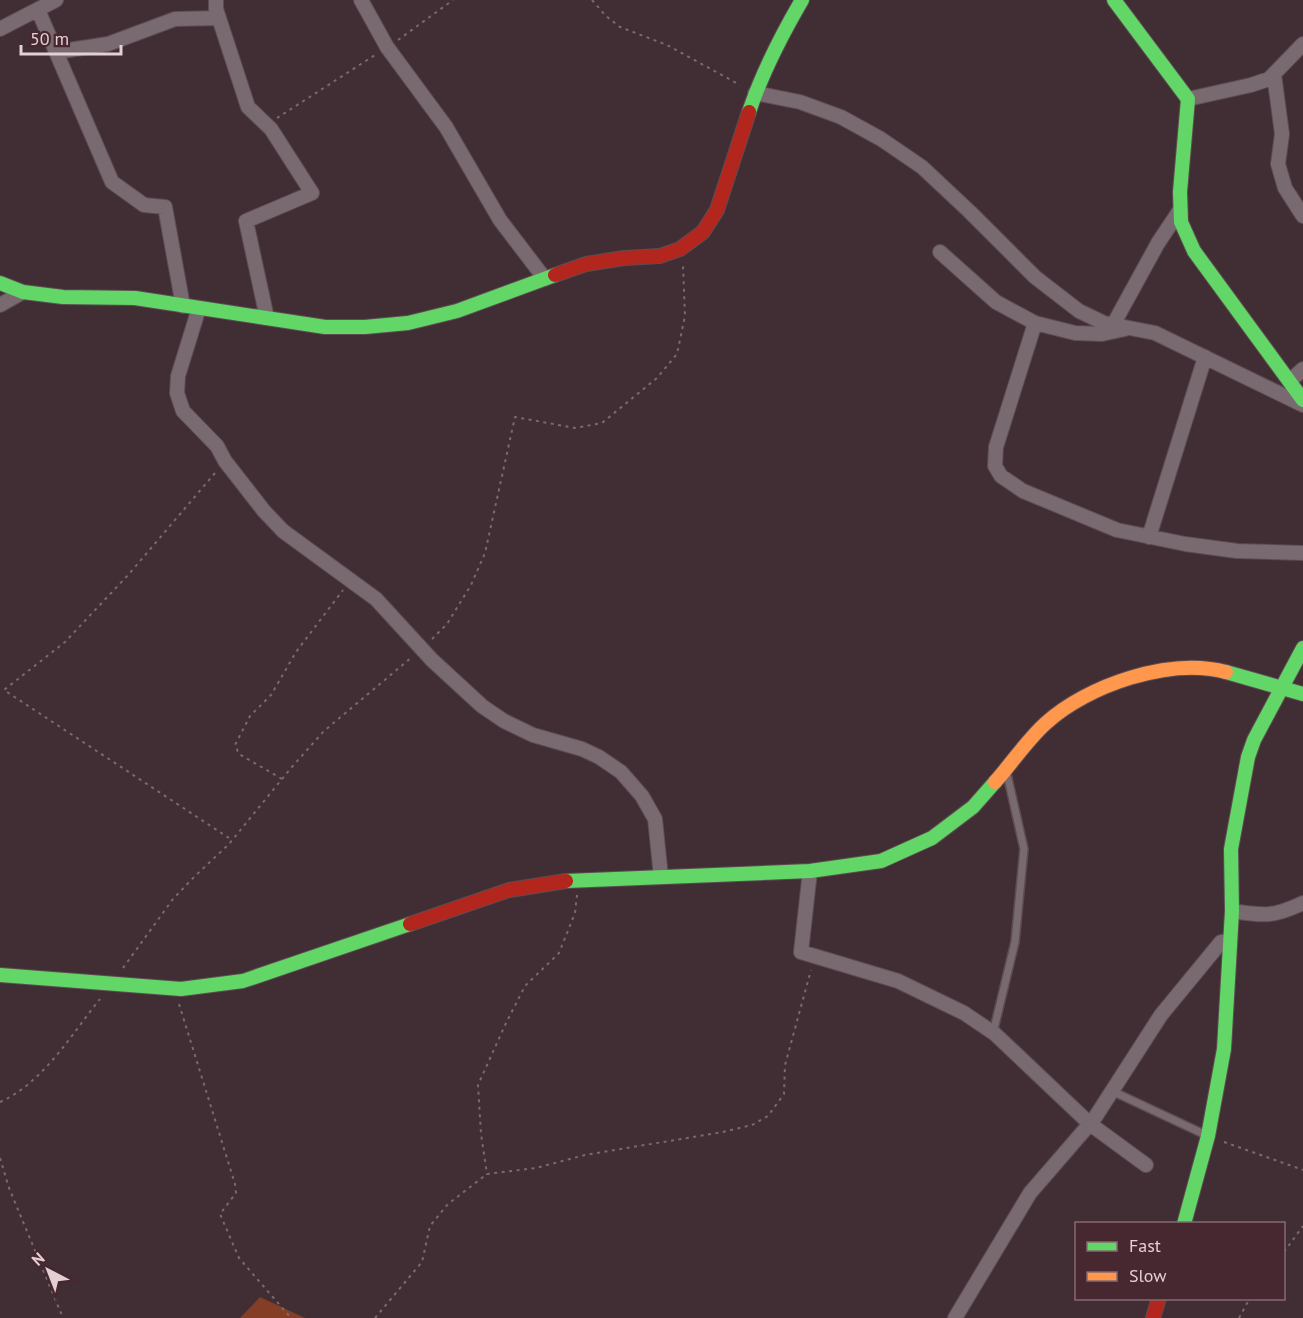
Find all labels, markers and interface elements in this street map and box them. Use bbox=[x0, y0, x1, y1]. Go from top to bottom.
scale bar bbox=[21, 18, 122, 56]
text: 50 m bbox=[30, 27, 69, 50]
legend bbox=[1075, 1222, 1285, 1300]
text: Fast bbox=[1129, 1234, 1161, 1257]
north arrow bbox=[18, 1240, 78, 1300]
text: N bbox=[27, 1248, 49, 1270]
text: Slow bbox=[1129, 1264, 1167, 1287]

